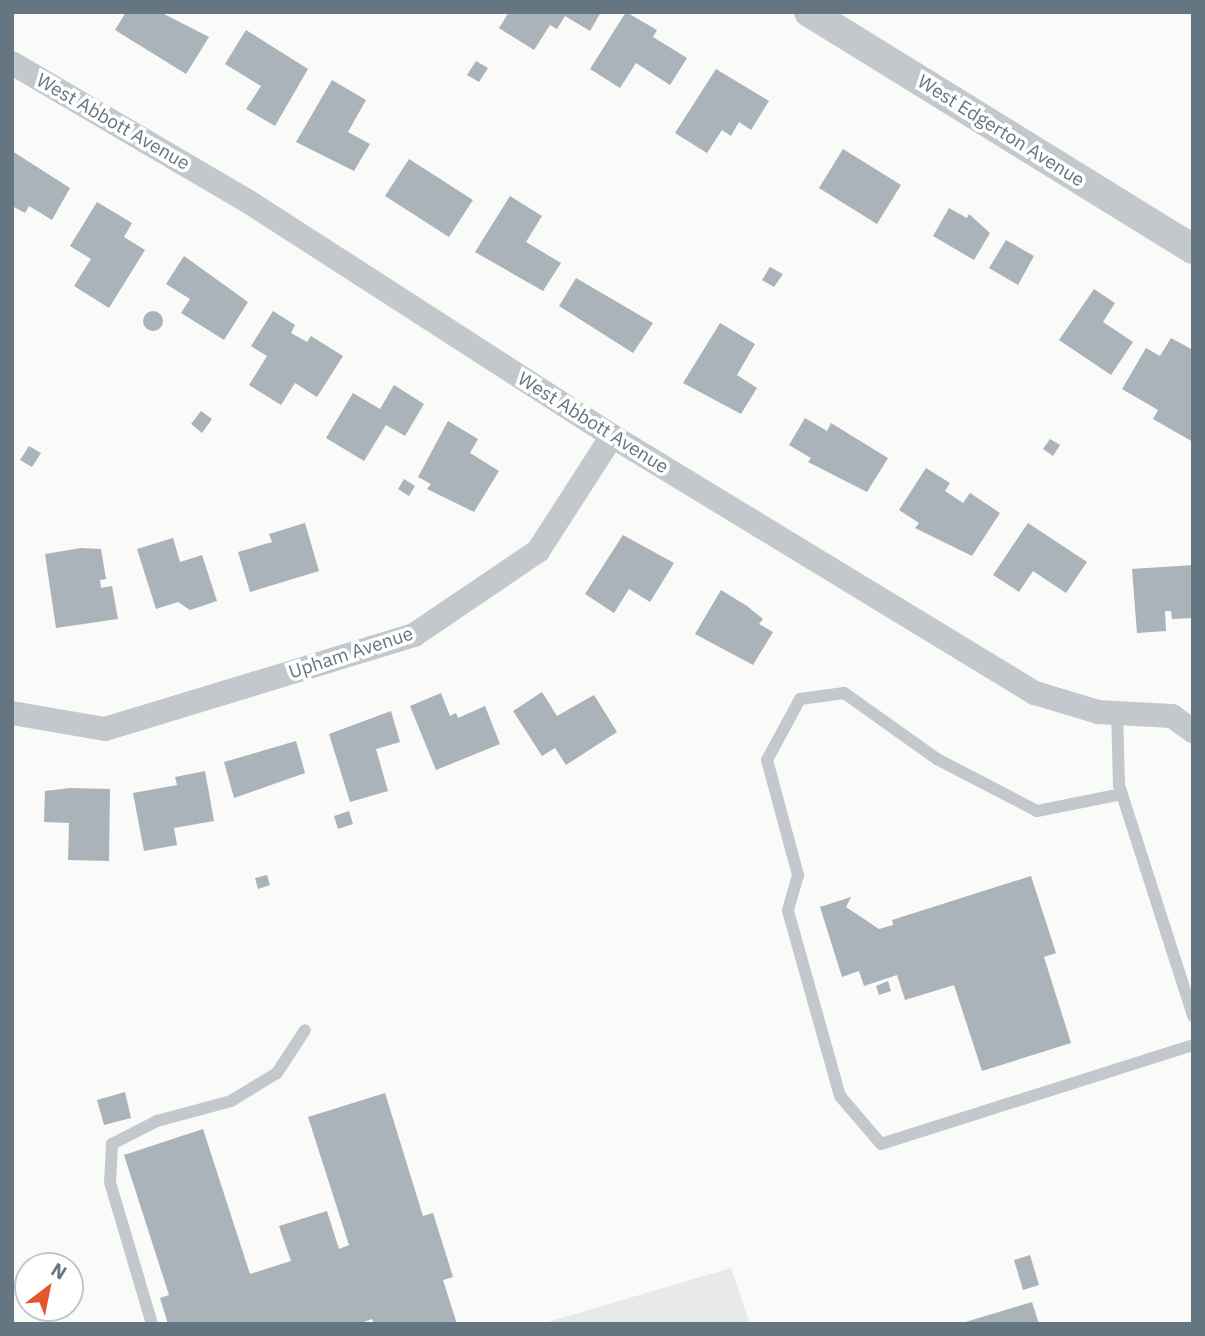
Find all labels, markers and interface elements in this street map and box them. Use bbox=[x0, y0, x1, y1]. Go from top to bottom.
street label: West Abbott Avenue bbox=[32, 69, 194, 175]
street label: West Edgerton Avenue bbox=[913, 70, 1089, 192]
street label: West Abbott Avenue bbox=[513, 367, 673, 479]
street label: Upham Avenue bbox=[286, 622, 416, 684]
north arrow bbox=[14, 1252, 84, 1322]
text: N bbox=[47, 1257, 71, 1285]

